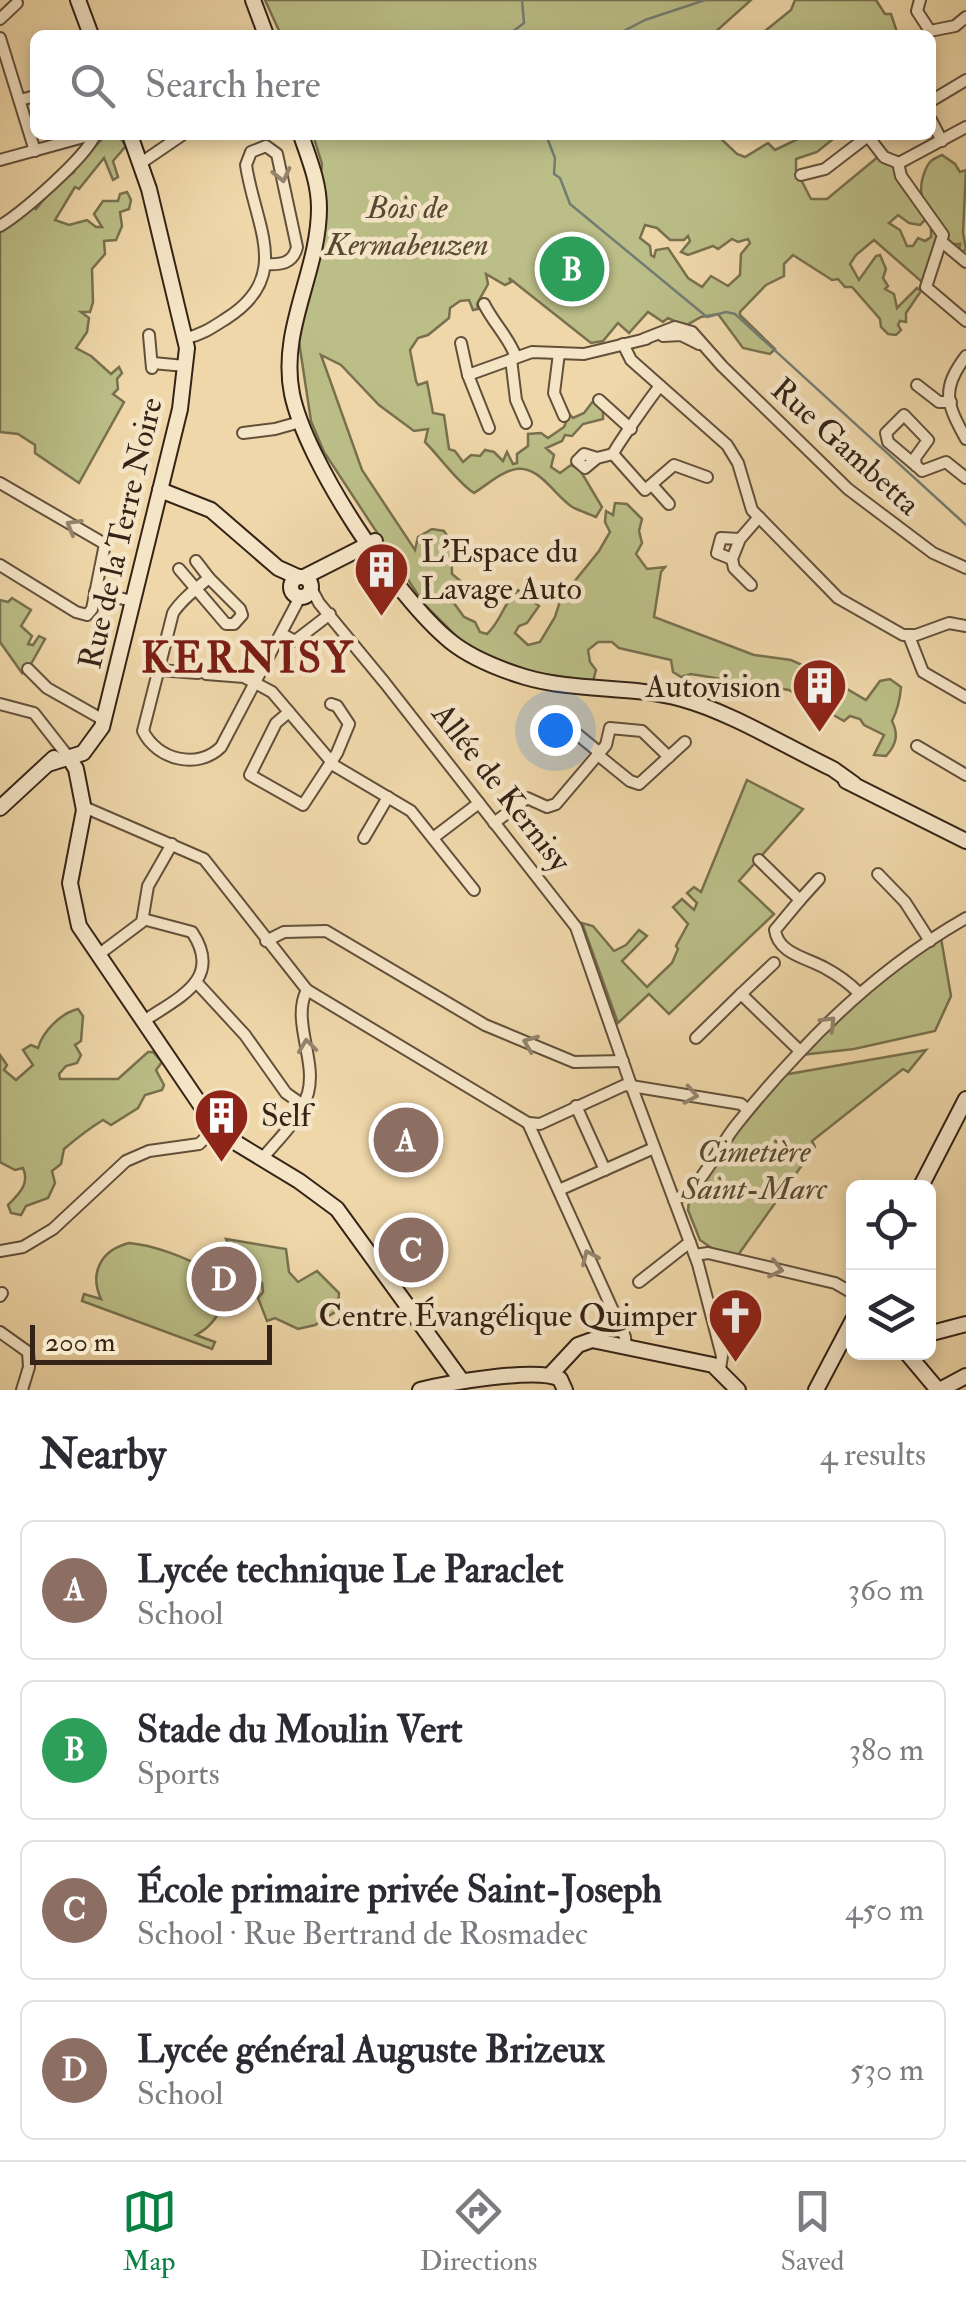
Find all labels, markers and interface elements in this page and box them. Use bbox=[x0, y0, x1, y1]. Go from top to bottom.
search box bbox=[30, 30, 936, 140]
icon: search bbox=[65, 58, 120, 113]
text: Search here bbox=[145, 61, 321, 109]
one-way arrow bbox=[270, 166, 291, 183]
park label: Bois de Kermabeuzen bbox=[323, 188, 489, 265]
pin: B bbox=[540, 232, 604, 306]
street label: Rue Gambetta bbox=[762, 369, 929, 525]
street label: Rue de la Terre Noire bbox=[70, 394, 172, 673]
one-way arrow bbox=[66, 519, 84, 538]
place label: L'Espace du Lavage Auto bbox=[421, 532, 582, 609]
building icon: L'Espace du Lavage Auto bbox=[352, 539, 412, 618]
district label: KERNISY bbox=[141, 633, 355, 685]
building icon: Autovision bbox=[790, 656, 850, 735]
place label: Autovision bbox=[644, 667, 781, 707]
street label: Allée de Kernisy bbox=[422, 694, 580, 881]
your location bbox=[530, 705, 581, 756]
one-way arrow bbox=[817, 1016, 835, 1034]
one-way arrow bbox=[522, 1035, 540, 1055]
one-way arrow bbox=[297, 1038, 318, 1054]
one-way arrow bbox=[682, 1084, 699, 1105]
building icon: Self bbox=[192, 1085, 252, 1164]
place label: Self bbox=[261, 1096, 315, 1136]
pin: A bbox=[374, 1102, 438, 1178]
park label: Cimetière Saint-Marc bbox=[680, 1132, 828, 1209]
map controls bbox=[846, 1180, 936, 1360]
button: locate bbox=[846, 1180, 936, 1270]
pin: C bbox=[378, 1212, 444, 1288]
pin: D bbox=[192, 1242, 256, 1316]
one-way arrow bbox=[582, 1250, 602, 1268]
one-way arrow bbox=[767, 1257, 784, 1278]
button: layers bbox=[846, 1270, 936, 1360]
church icon: Centre Évangélique Quimper bbox=[706, 1285, 766, 1364]
place label: Centre Évangélique Quimper bbox=[319, 1296, 697, 1336]
scale bar bbox=[30, 1320, 272, 1364]
text: 200 m bbox=[45, 1325, 116, 1360]
text: Nearby bbox=[40, 1429, 166, 1481]
text: 4 results bbox=[820, 1435, 926, 1475]
text: Lycée technique Le Paraclet bbox=[137, 1546, 563, 1594]
text: A bbox=[64, 1570, 85, 1610]
text: 360 m bbox=[848, 1570, 924, 1610]
text: School bbox=[137, 1594, 223, 1634]
text: Stade du Moulin Vert bbox=[137, 1706, 463, 1754]
text: B bbox=[64, 1730, 85, 1770]
text: 380 m bbox=[849, 1730, 924, 1770]
text: Sports bbox=[137, 1754, 220, 1794]
text: École primaire privée Saint-Joseph bbox=[137, 1866, 662, 1914]
text: C bbox=[63, 1890, 86, 1930]
text: 450 m bbox=[845, 1890, 924, 1930]
text: School · Rue Bertrand de Rosmadec bbox=[137, 1914, 588, 1954]
text: Lycée général Auguste Brizeux bbox=[137, 2026, 605, 2074]
text: D bbox=[61, 2050, 88, 2090]
text: 530 m bbox=[850, 2050, 924, 2090]
text: School bbox=[137, 2074, 223, 2114]
tab: Map bbox=[122, 2184, 177, 2279]
tab: Directions bbox=[420, 2184, 537, 2279]
tab: Saved bbox=[780, 2184, 844, 2279]

